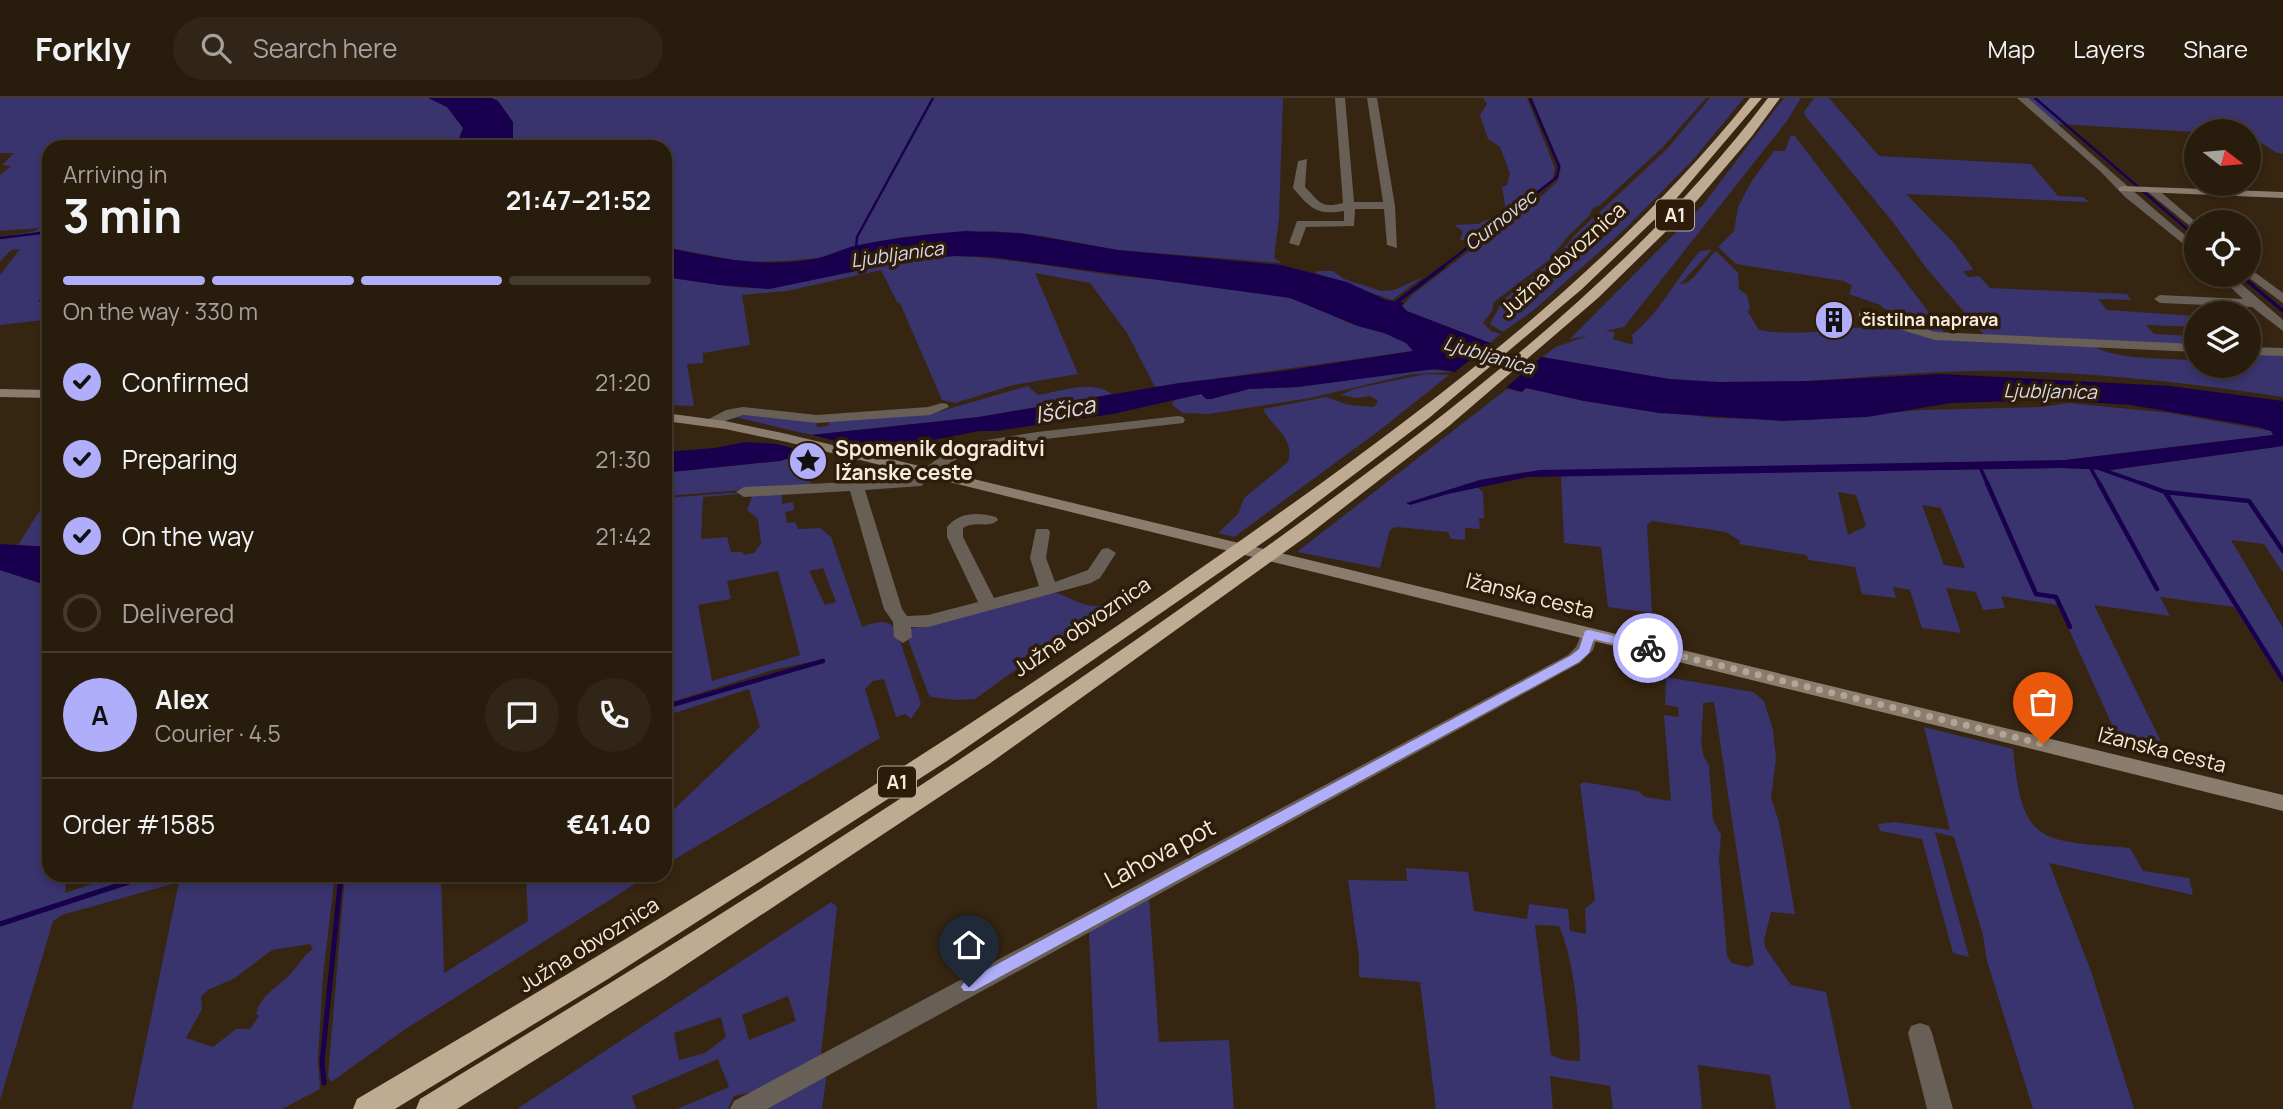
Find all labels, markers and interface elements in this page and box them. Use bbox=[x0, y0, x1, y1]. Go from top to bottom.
search box bbox=[173, 17, 663, 80]
text: Forkly bbox=[35, 26, 131, 71]
icon: search bbox=[197, 29, 235, 67]
text: Search here bbox=[253, 30, 397, 66]
text: Map bbox=[1988, 32, 2035, 65]
text: Layers bbox=[2073, 32, 2145, 65]
text: Share bbox=[2183, 32, 2248, 65]
north arrow bbox=[2184, 119, 2261, 196]
map controls bbox=[2184, 119, 2261, 378]
text: Arriving in bbox=[63, 158, 168, 190]
text: 21:47–21:52 bbox=[506, 182, 651, 218]
water label: Curnovec bbox=[1459, 183, 1543, 256]
text: 3 min bbox=[63, 184, 182, 247]
street label: Južna obvoznica bbox=[1493, 195, 1631, 323]
road number: A1 bbox=[1656, 200, 1694, 230]
button: locate bbox=[2184, 210, 2261, 287]
water label: Ljubljanica bbox=[849, 234, 947, 273]
text: On the way · 330 m bbox=[63, 295, 258, 327]
building icon: čistilna naprava bbox=[1813, 299, 1855, 341]
button: layers bbox=[2184, 301, 2261, 378]
place label: čistilna naprava bbox=[1861, 307, 1998, 331]
water label: Ljubljanica bbox=[1440, 330, 1539, 381]
icon: check bbox=[63, 363, 101, 401]
text: Confirmed bbox=[122, 364, 249, 400]
text: 21:20 bbox=[595, 366, 651, 398]
water label: Ljubljanica bbox=[2003, 377, 2098, 405]
water label: Iščica bbox=[1032, 387, 1099, 431]
place label: Spomenik dograditvi Ižanske ceste bbox=[835, 434, 1045, 486]
icon: check bbox=[63, 440, 101, 478]
place icon: Spomenik dograditvi Ižanske ceste bbox=[787, 440, 829, 482]
text: Preparing bbox=[122, 441, 238, 477]
text: 21:30 bbox=[595, 443, 651, 475]
icon: check bbox=[63, 517, 101, 555]
text: On the way bbox=[122, 518, 254, 554]
text: 21:42 bbox=[595, 520, 651, 552]
street label: Ižanska cesta bbox=[1463, 566, 1597, 625]
street label: Južna obvoznica bbox=[1007, 570, 1156, 683]
text: Delivered bbox=[122, 595, 234, 631]
courier bbox=[1613, 613, 1683, 683]
icon: bike bbox=[1629, 629, 1667, 667]
pin bbox=[2013, 672, 2073, 744]
button: chat bbox=[485, 678, 559, 752]
button: phone bbox=[577, 678, 651, 752]
text: Alex bbox=[155, 681, 209, 717]
icon: bag bbox=[2024, 683, 2062, 721]
text: A bbox=[91, 697, 109, 733]
text: Courier · 4.5 bbox=[155, 717, 281, 749]
street label: Ižanska cesta bbox=[2095, 720, 2229, 779]
road number: A1 bbox=[878, 766, 916, 797]
text: Order #1585 bbox=[63, 806, 215, 842]
text: €41.40 bbox=[567, 806, 651, 842]
street label: Lahova pot bbox=[1098, 810, 1221, 896]
street label: Južna obvoznica bbox=[513, 890, 664, 998]
pin bbox=[939, 915, 999, 987]
icon: home bbox=[950, 926, 988, 964]

